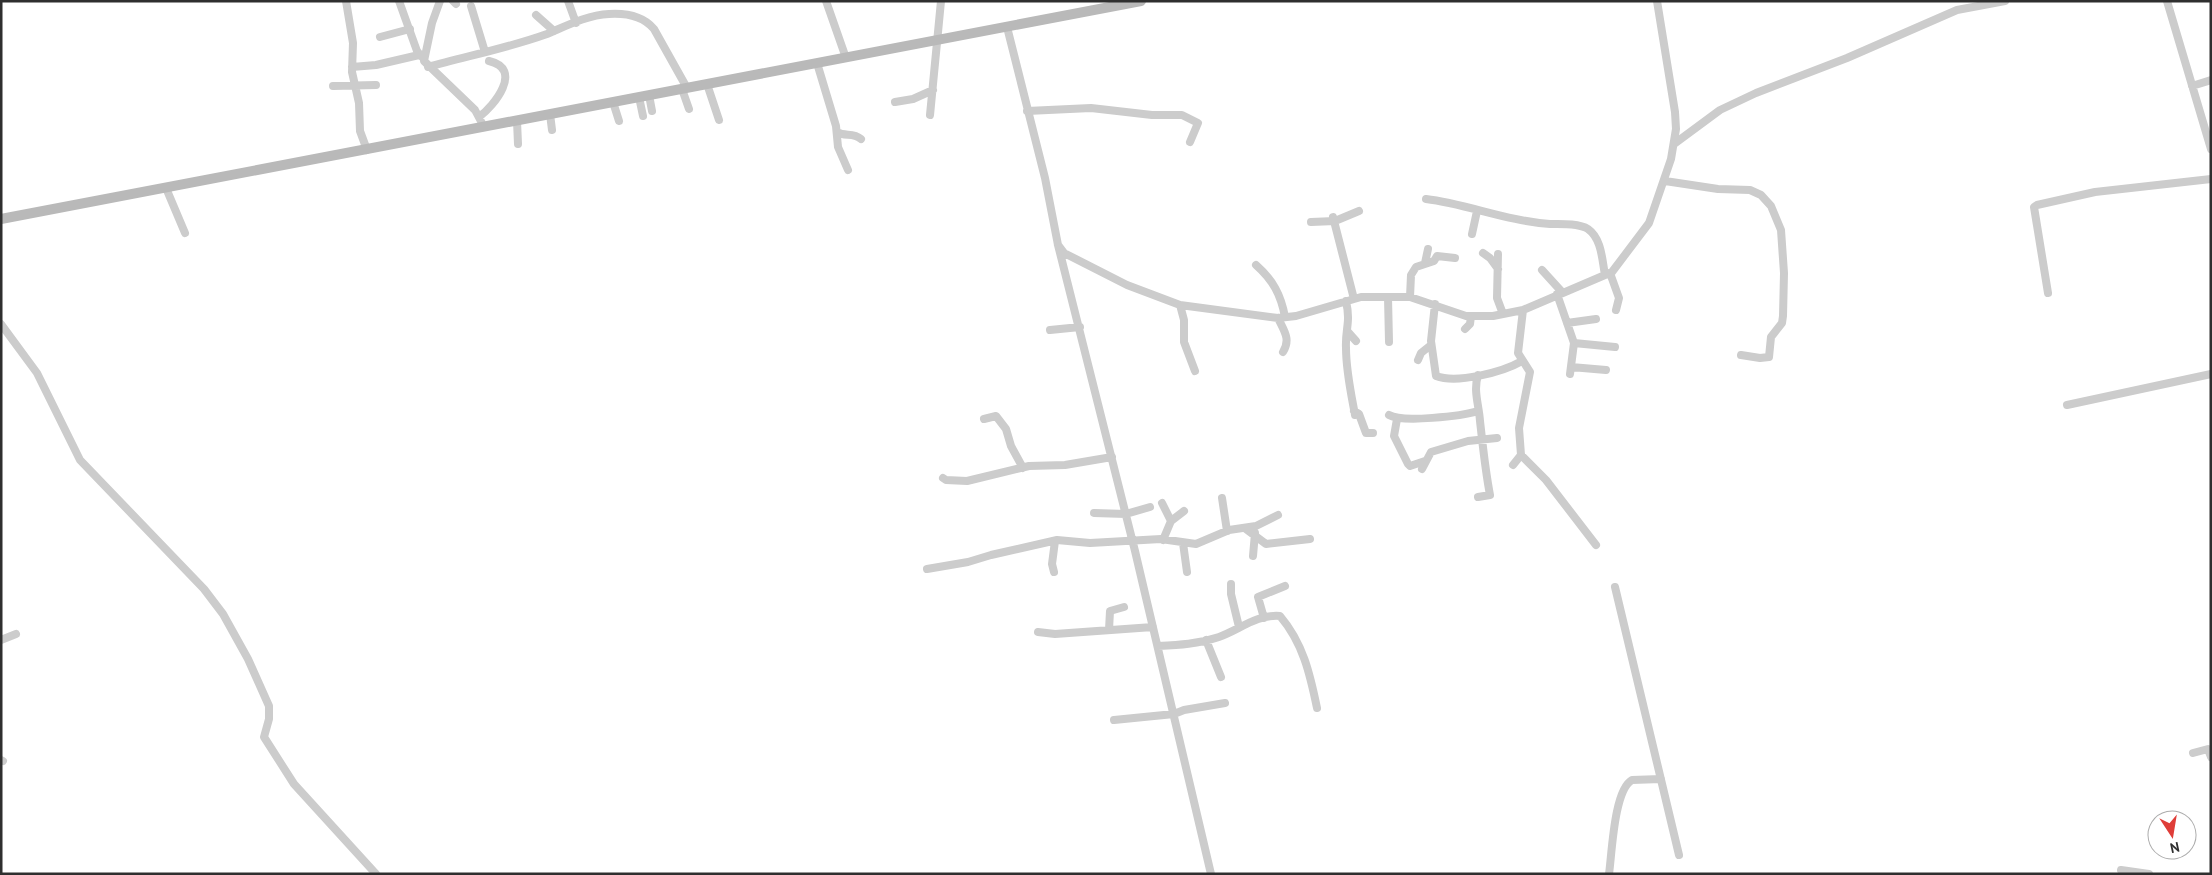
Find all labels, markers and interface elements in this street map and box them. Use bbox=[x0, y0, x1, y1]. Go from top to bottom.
north arrow bbox=[2147, 810, 2197, 860]
text: N bbox=[2168, 838, 2181, 857]

